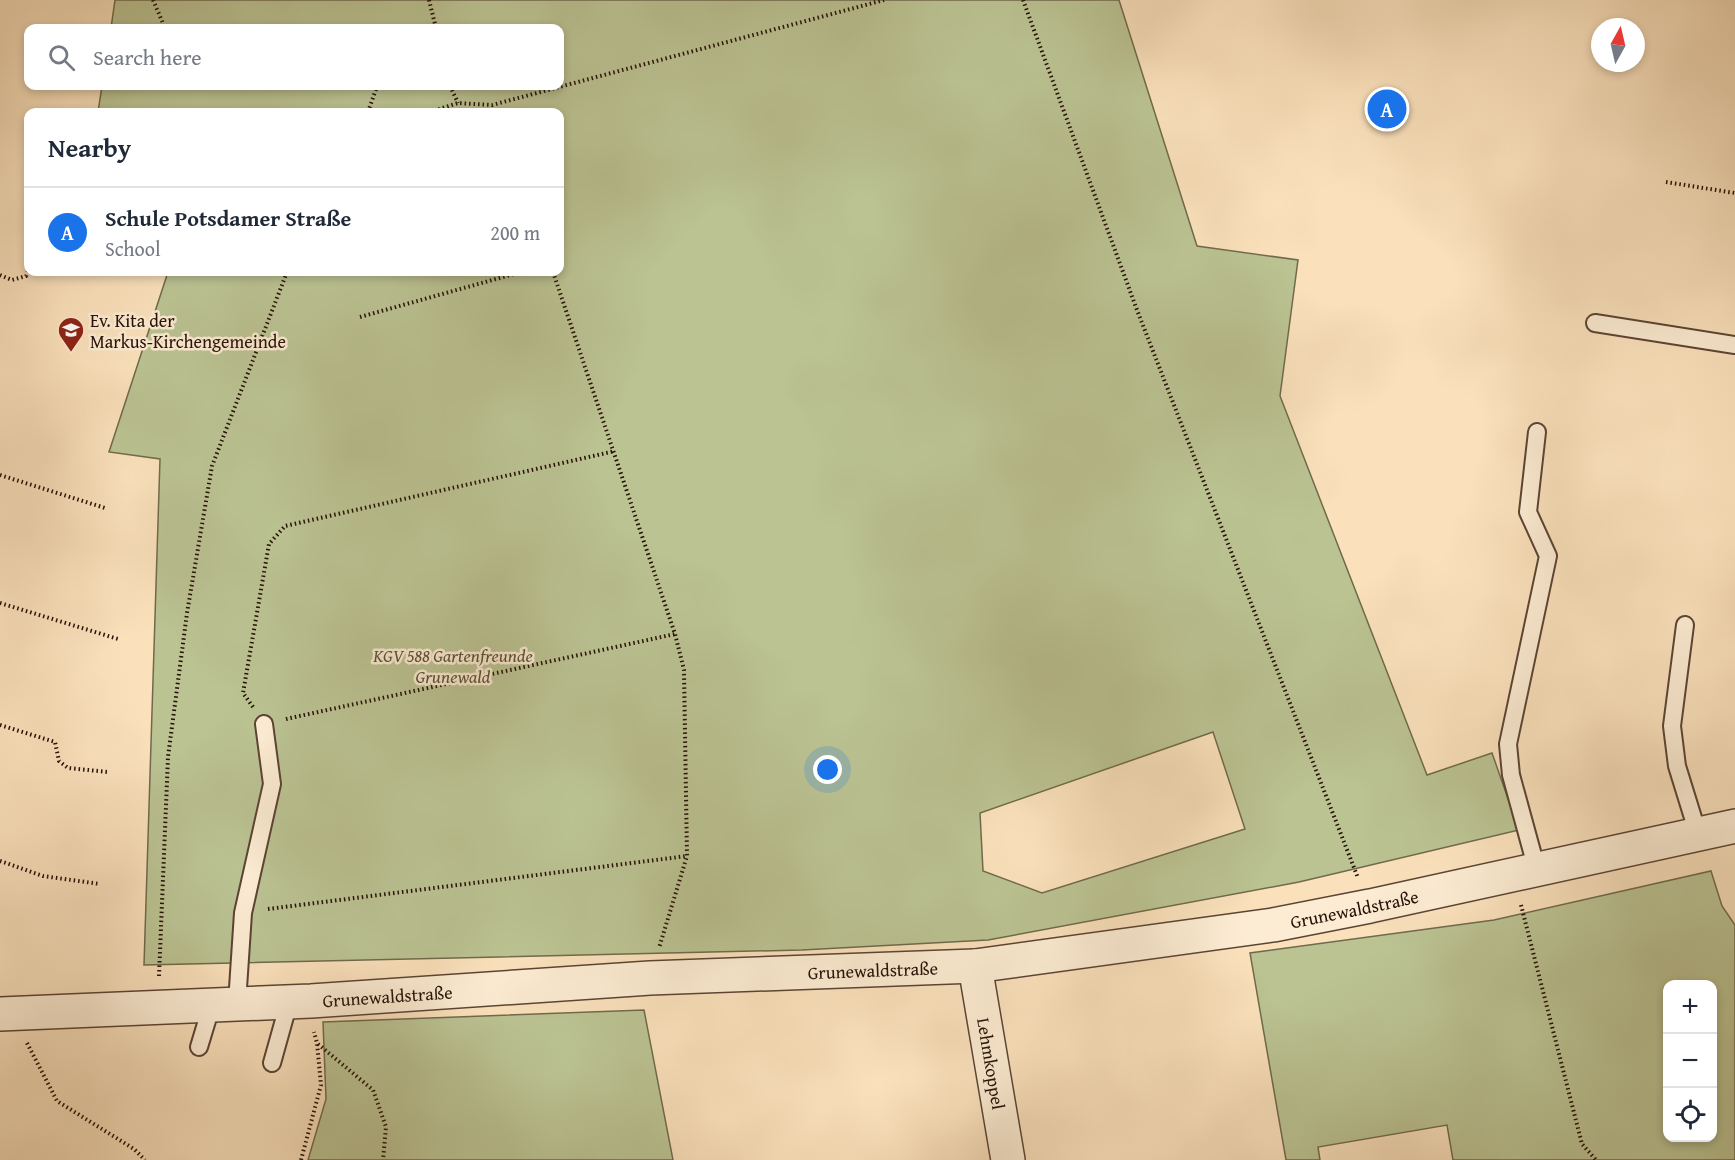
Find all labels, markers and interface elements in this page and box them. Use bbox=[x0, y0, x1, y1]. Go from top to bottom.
north arrow bbox=[1591, 18, 1645, 72]
search box bbox=[24, 24, 564, 90]
icon: search bbox=[45, 41, 78, 74]
text: Search here bbox=[93, 41, 202, 73]
pin: A bbox=[1368, 86, 1406, 132]
text: Nearby bbox=[48, 128, 131, 167]
text: Schule Potsdamer Straße bbox=[105, 202, 351, 234]
text: A bbox=[61, 218, 74, 247]
text: 200 m bbox=[490, 218, 540, 247]
text: School bbox=[105, 234, 161, 263]
place label: Ev. Kita der Markus-Kirchengemeinde bbox=[90, 307, 286, 355]
school or university icon: Ev. Kita der Markus-Kirchengemeinde bbox=[56, 315, 86, 353]
park label: KGV 588 Gartenfreunde Grunewald bbox=[372, 642, 533, 690]
your location bbox=[813, 755, 842, 784]
street label: Grunewaldstraße bbox=[1288, 882, 1421, 935]
street label: Grunewaldstraße bbox=[807, 954, 938, 986]
street label: Grunewaldstraße bbox=[322, 978, 453, 1014]
map controls bbox=[1663, 980, 1717, 1142]
button: + bbox=[1663, 980, 1717, 1034]
street label: Lehmkoppel bbox=[970, 1016, 1013, 1112]
button: − bbox=[1663, 1034, 1717, 1088]
button: locate bbox=[1663, 1088, 1717, 1142]

